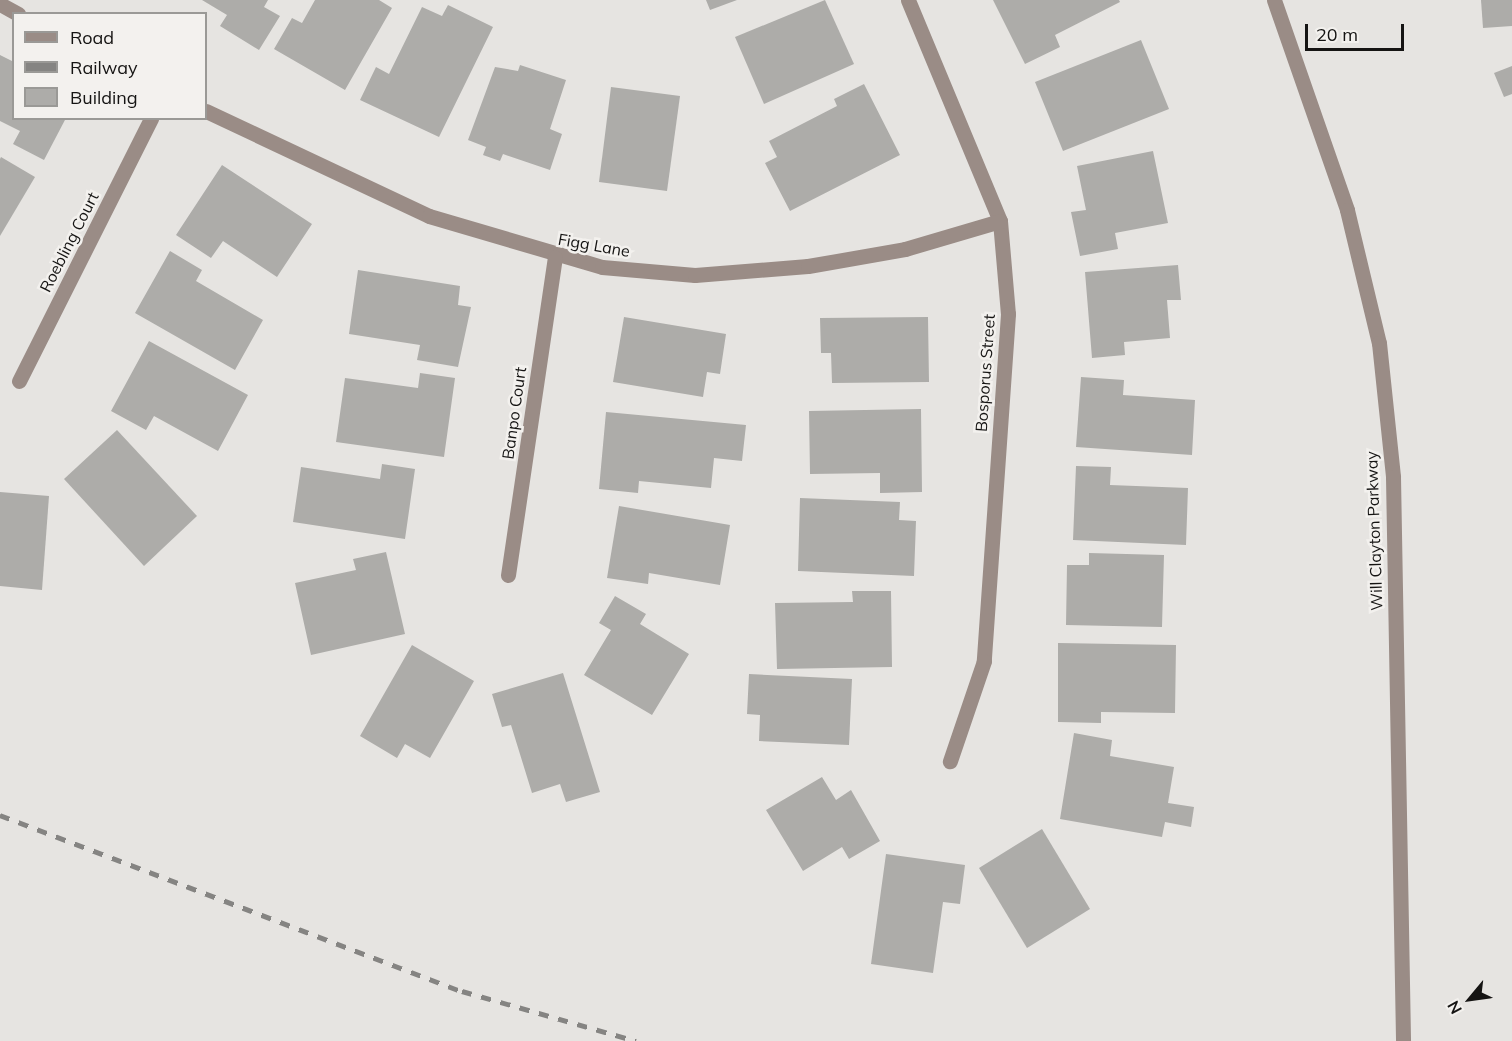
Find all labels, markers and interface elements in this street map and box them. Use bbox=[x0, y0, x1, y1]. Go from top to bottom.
legend bbox=[12, 12, 207, 120]
scale bar bbox=[1308, 12, 1407, 50]
text: 20 m bbox=[1316, 23, 1358, 46]
text: Road bbox=[70, 26, 114, 49]
text: Railway bbox=[70, 56, 138, 79]
text: Building bbox=[70, 86, 138, 109]
street label: Roebling Court bbox=[36, 189, 102, 295]
street label: Figg Lane bbox=[557, 229, 631, 261]
street label: Bosporus Street bbox=[971, 313, 999, 433]
street label: Banpo Court bbox=[498, 365, 530, 461]
street label: Will Clayton Parkway bbox=[1362, 451, 1386, 611]
north arrow bbox=[1440, 969, 1500, 1029]
text: N bbox=[1443, 998, 1466, 1018]

